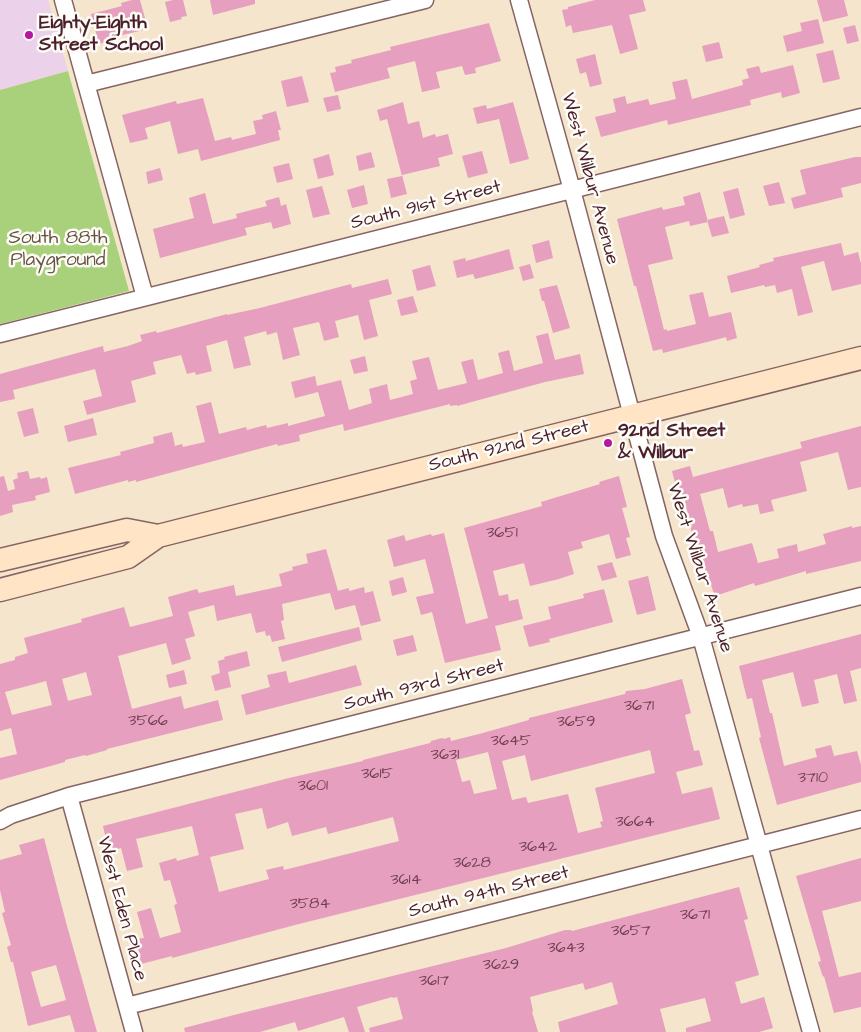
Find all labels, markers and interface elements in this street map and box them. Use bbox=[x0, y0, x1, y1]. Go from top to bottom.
place label: Eighty-Eighth Street School bbox=[39, 13, 163, 57]
marker: Eighty-Eighth Street School bbox=[23, 29, 35, 41]
street label: West Wilbur Avenue bbox=[555, 91, 623, 267]
street label: South 91st Street bbox=[349, 176, 503, 236]
park label: South 88th Playground bbox=[9, 228, 107, 272]
street label: South 92nd Street bbox=[426, 416, 592, 478]
place label: 92nd Street & Wilbur bbox=[618, 421, 725, 465]
marker: 92nd Street & Wilbur bbox=[602, 437, 614, 449]
street label: West Wilbur Avenue bbox=[661, 480, 737, 656]
house number: 3651 bbox=[486, 524, 518, 544]
street label: South 93rd Street bbox=[342, 655, 506, 717]
house number: 3671 bbox=[624, 697, 654, 717]
house number: 3566 bbox=[128, 712, 168, 732]
house number: 3659 bbox=[557, 713, 595, 733]
house number: 3645 bbox=[491, 732, 531, 752]
house number: 3631 bbox=[431, 746, 459, 766]
house number: 3615 bbox=[361, 765, 393, 785]
house number: 3710 bbox=[798, 769, 828, 789]
house number: 3601 bbox=[298, 777, 328, 797]
house number: 3664 bbox=[615, 813, 655, 833]
street label: West Eden Place bbox=[91, 834, 151, 984]
house number: 3642 bbox=[519, 838, 557, 858]
house number: 3628 bbox=[453, 854, 491, 874]
street label: South 94th Street bbox=[407, 862, 571, 924]
house number: 3614 bbox=[390, 871, 422, 891]
house number: 3584 bbox=[290, 895, 330, 915]
house number: 3671 bbox=[680, 906, 710, 926]
house number: 3657 bbox=[611, 922, 651, 942]
house number: 3643 bbox=[547, 939, 585, 959]
house number: 3629 bbox=[483, 956, 519, 976]
house number: 3617 bbox=[419, 972, 449, 992]

